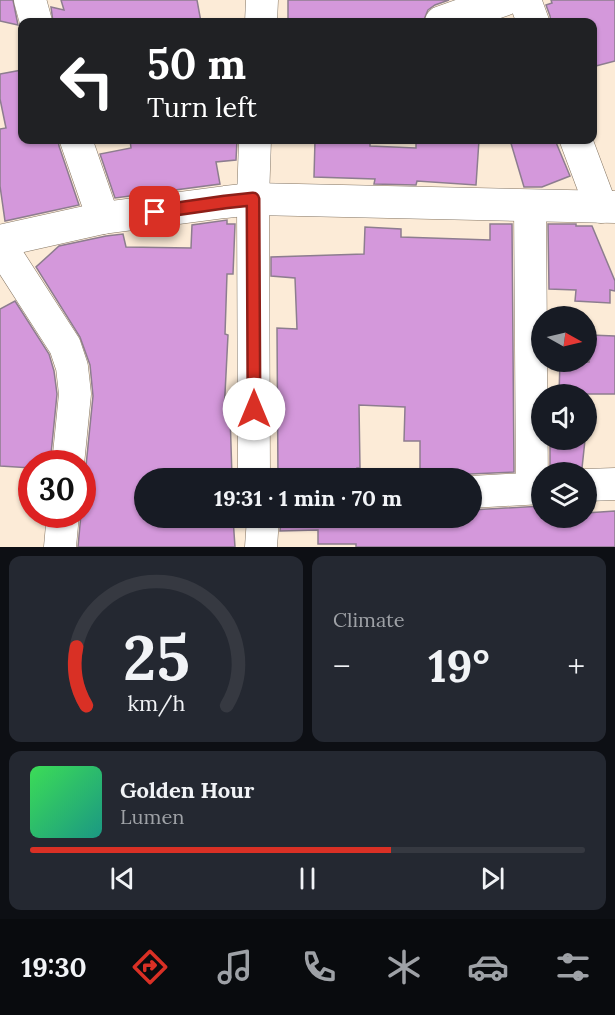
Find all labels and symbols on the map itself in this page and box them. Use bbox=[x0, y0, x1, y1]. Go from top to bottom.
pin bbox=[129, 186, 180, 237]
north arrow bbox=[531, 306, 597, 372]
position arrow bbox=[222, 377, 286, 441]
speed limit sign: 30 bbox=[18, 450, 96, 528]

